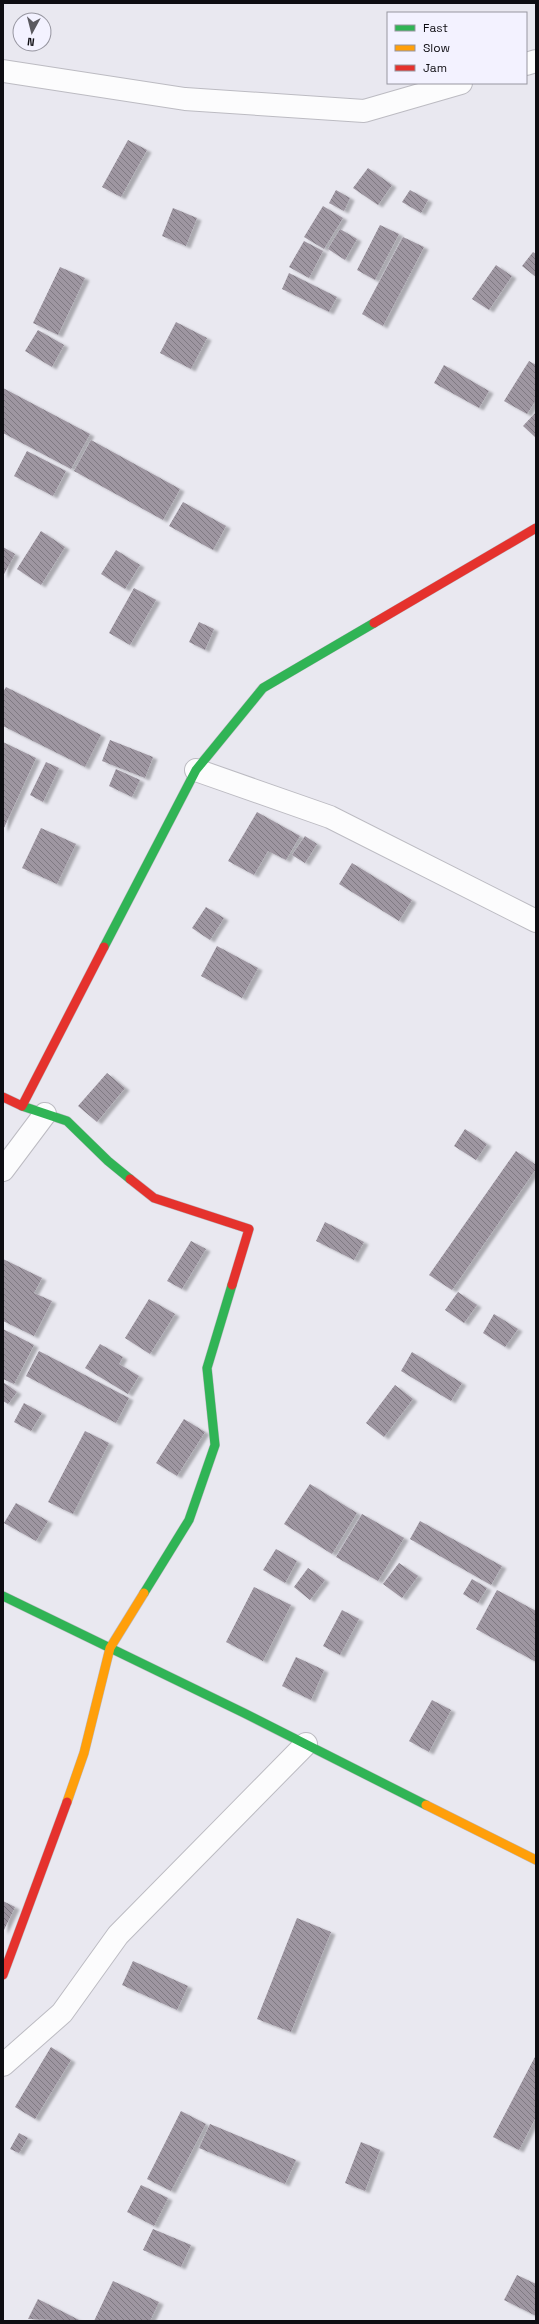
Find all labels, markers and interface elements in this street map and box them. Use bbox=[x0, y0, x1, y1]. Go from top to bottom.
north arrow bbox=[12, 12, 52, 52]
legend bbox=[387, 12, 527, 84]
text: Fast bbox=[423, 20, 448, 36]
text: N bbox=[26, 35, 35, 49]
text: Slow bbox=[423, 40, 450, 56]
text: Jam bbox=[423, 60, 447, 76]

